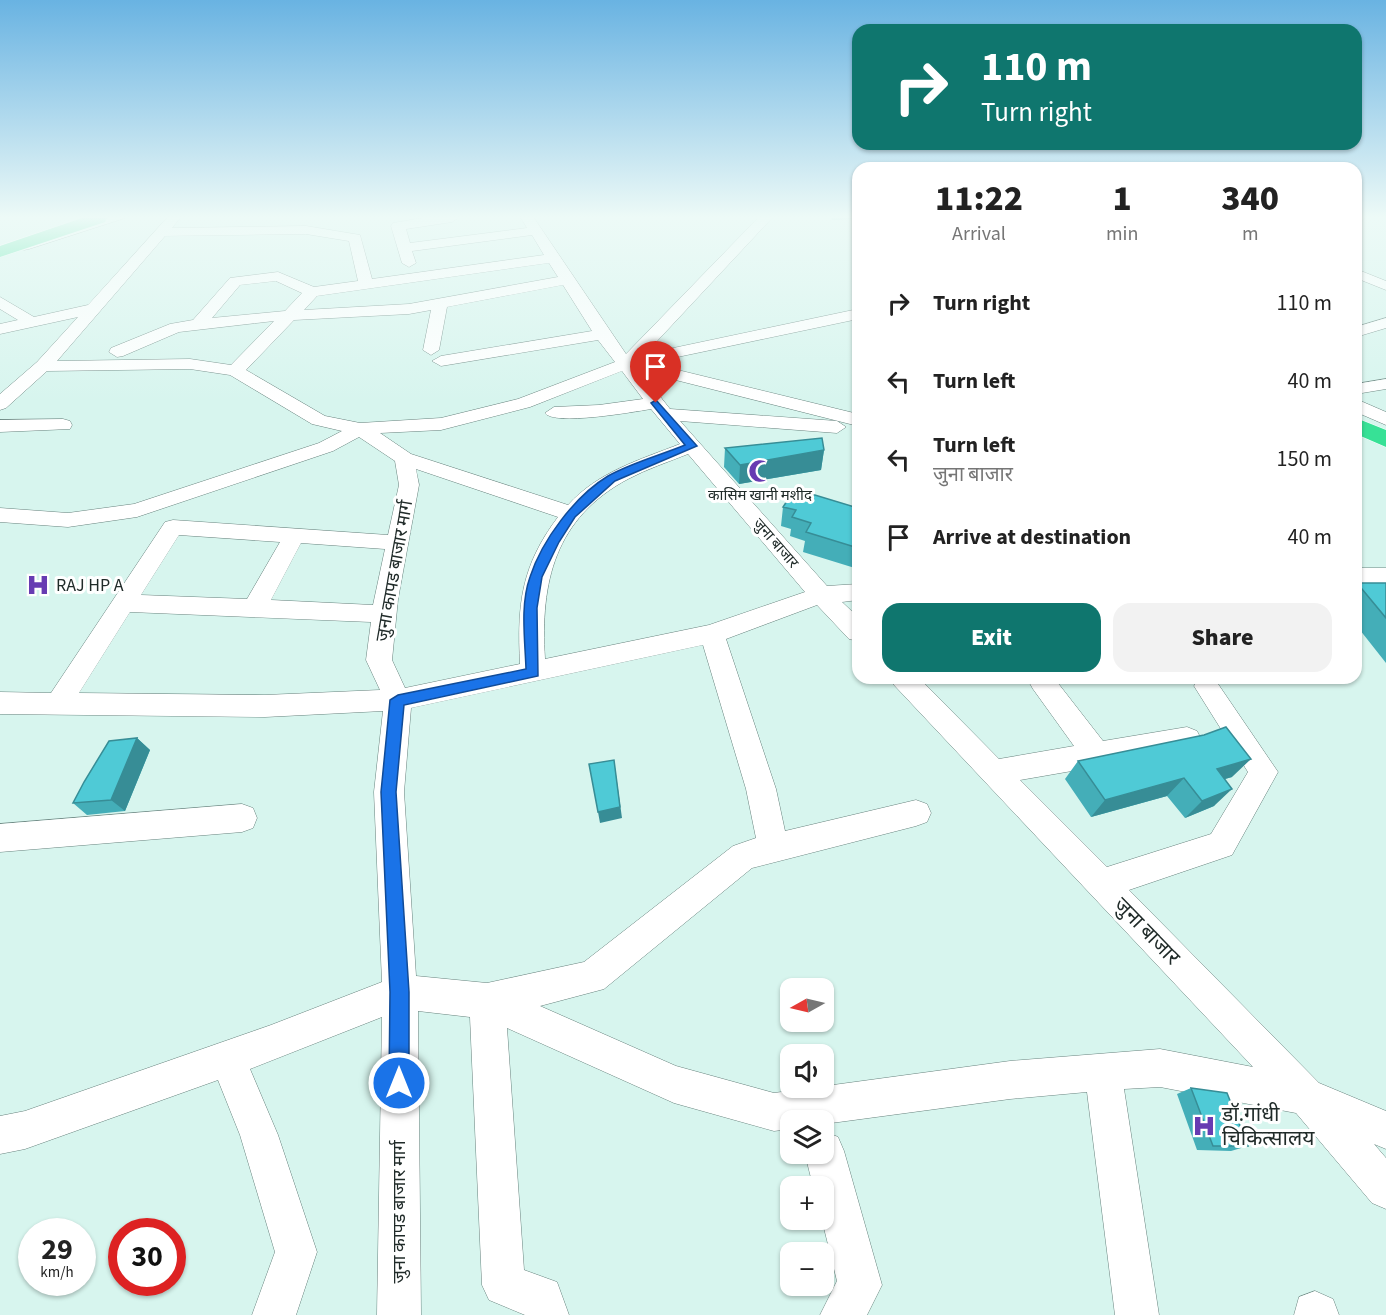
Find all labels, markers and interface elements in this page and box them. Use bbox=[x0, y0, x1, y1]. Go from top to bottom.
text: 110 m bbox=[981, 37, 1092, 97]
icon: right bbox=[882, 48, 960, 126]
text: Turn right bbox=[981, 93, 1092, 132]
text: 11:22 bbox=[935, 173, 1023, 224]
text: 1 bbox=[1113, 173, 1132, 224]
text: 340 bbox=[1221, 173, 1279, 224]
text: Arrival bbox=[952, 220, 1006, 248]
text: min bbox=[1106, 220, 1138, 248]
text: m bbox=[1242, 220, 1258, 248]
icon: right bbox=[882, 287, 915, 320]
text: Turn right bbox=[933, 287, 1030, 319]
text: 110 m bbox=[1277, 287, 1332, 319]
pin bbox=[630, 341, 681, 403]
icon: arrive bbox=[639, 350, 672, 383]
icon: left bbox=[882, 365, 915, 398]
text: Turn left bbox=[933, 365, 1015, 397]
text: 40 m bbox=[1287, 365, 1332, 397]
text: Turn left bbox=[933, 429, 1015, 461]
icon: left bbox=[882, 443, 915, 476]
text: 150 m bbox=[1277, 443, 1332, 475]
mosque icon: कासिम खानी मशीद bbox=[747, 458, 773, 484]
text: जुना बाजार bbox=[933, 461, 1013, 489]
place label: कासिम खानी मशीद bbox=[708, 485, 813, 506]
street label: जुना कापड बाजार मार्ग bbox=[370, 498, 419, 644]
street label: जुना बाजार bbox=[748, 514, 804, 573]
icon: arrive bbox=[882, 521, 915, 554]
text: Arrive at destination bbox=[933, 521, 1131, 553]
text: 40 m bbox=[1287, 521, 1332, 553]
hospital icon: RAJ HP A bbox=[25, 572, 51, 598]
place label: RAJ HP A bbox=[56, 573, 124, 598]
button: Exit bbox=[882, 603, 1101, 672]
button: Share bbox=[1113, 603, 1332, 672]
street label: जुना बाजार bbox=[1107, 890, 1187, 972]
north arrow bbox=[780, 978, 834, 1032]
map controls bbox=[780, 978, 834, 1296]
button: sound bbox=[780, 1044, 834, 1098]
position arrow bbox=[367, 1051, 431, 1115]
place label: डॉ.गांधी चिकित्सालय bbox=[1221, 1099, 1315, 1153]
button: layers bbox=[780, 1110, 834, 1164]
hospital icon: डॉ.गांधी चिकित्सालय bbox=[1191, 1113, 1217, 1139]
street label: जुना कापड बाजार मार्ग bbox=[387, 1139, 412, 1284]
button: + bbox=[780, 1176, 834, 1230]
speed limit sign: 30 bbox=[108, 1218, 186, 1296]
text: 29 bbox=[41, 1228, 73, 1271]
button: − bbox=[780, 1242, 834, 1296]
text: km/h bbox=[40, 1262, 74, 1283]

